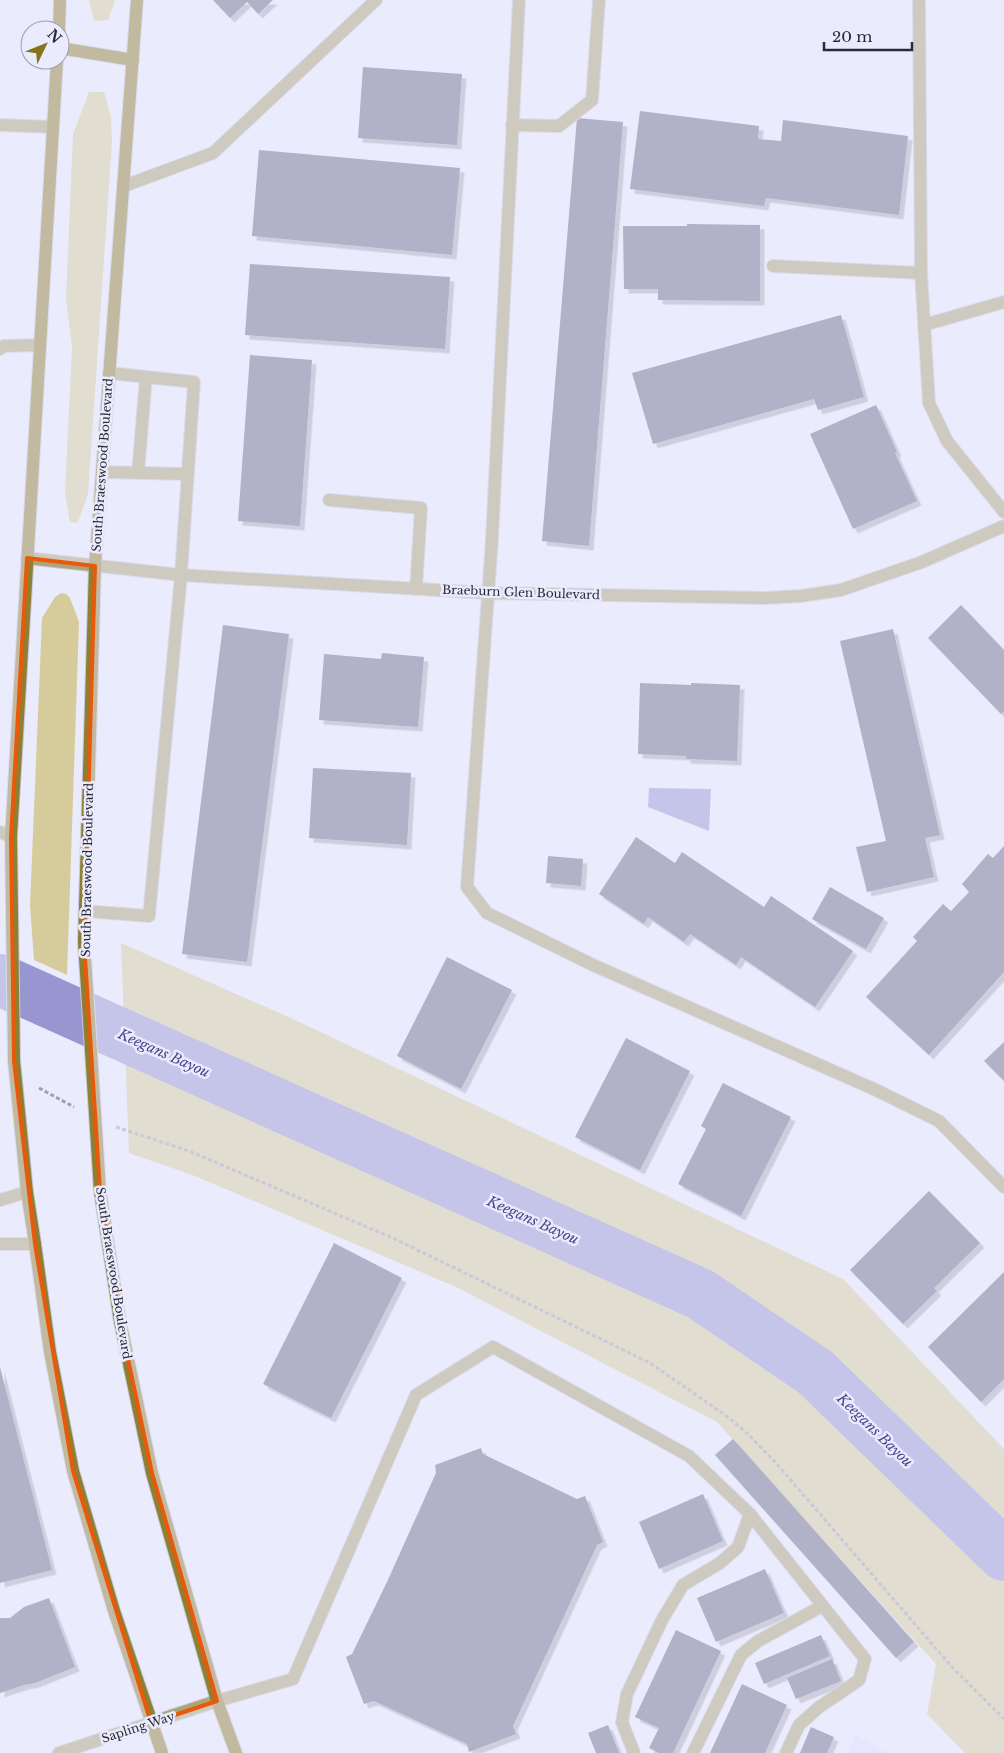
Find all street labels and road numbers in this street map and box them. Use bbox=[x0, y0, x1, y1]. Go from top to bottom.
street label: South Braeswood Boulevard bbox=[88, 378, 116, 552]
street label: Braeburn Glen Boulevard bbox=[442, 582, 600, 602]
street label: South Braeswood Boulevard bbox=[78, 783, 96, 957]
street label: South Braeswood Boulevard bbox=[93, 1186, 135, 1360]
street label: Sapling Way bbox=[100, 1708, 177, 1746]

